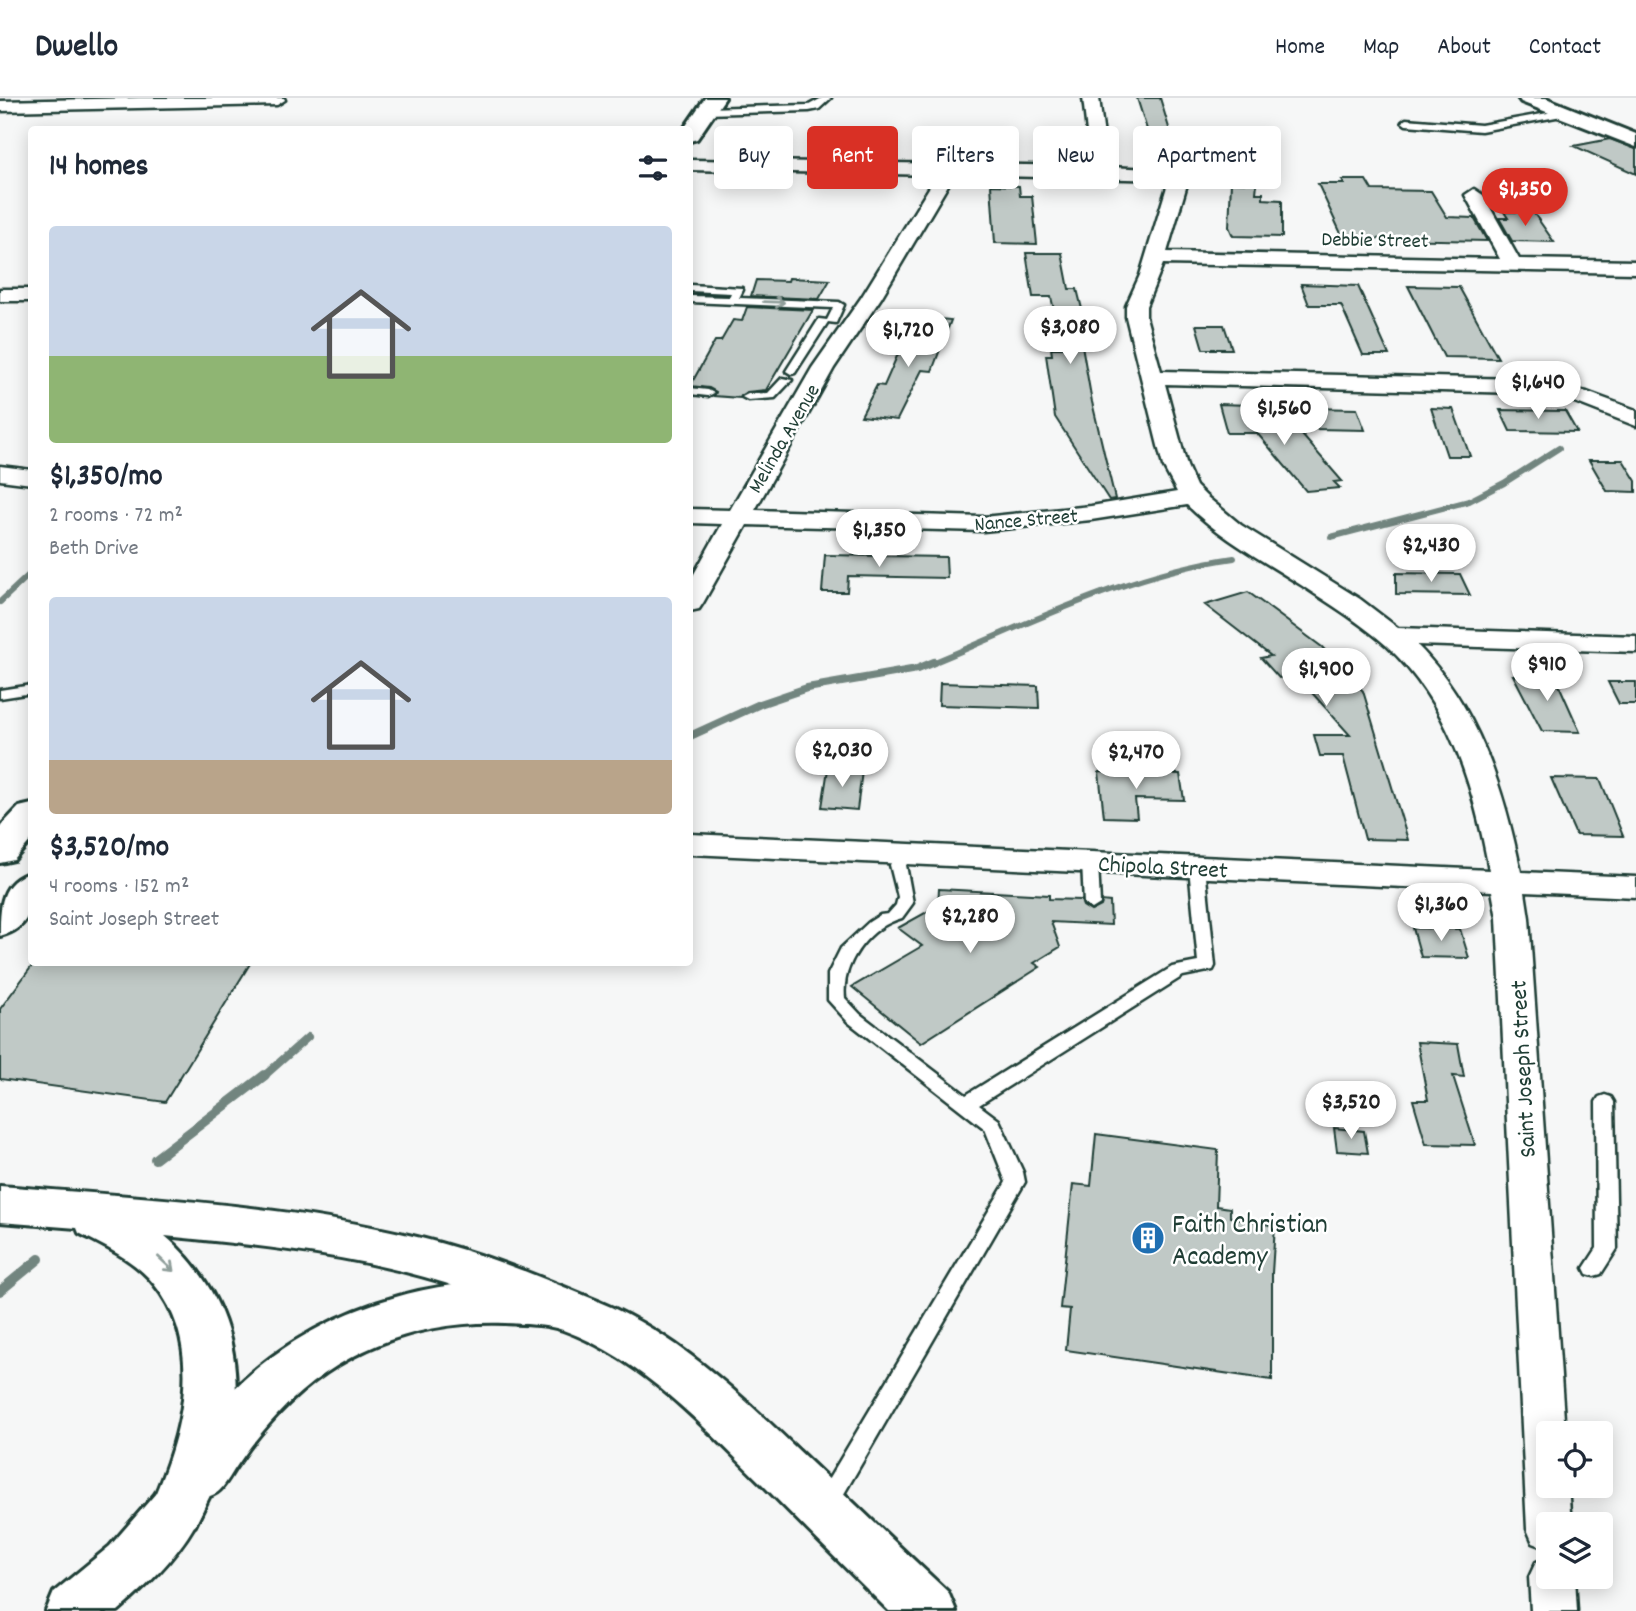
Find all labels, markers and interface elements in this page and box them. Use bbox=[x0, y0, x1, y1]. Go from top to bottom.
text: Dwello bbox=[35, 25, 118, 72]
text: Home bbox=[1275, 31, 1325, 65]
text: Map bbox=[1363, 31, 1399, 65]
text: About bbox=[1437, 31, 1491, 65]
text: Contact bbox=[1529, 31, 1601, 65]
chip: Buy bbox=[714, 126, 793, 189]
chip: Rent bbox=[807, 126, 898, 189]
chip: Filters bbox=[912, 126, 1019, 189]
chip: New bbox=[1033, 126, 1119, 189]
chip: Apartment bbox=[1133, 126, 1281, 189]
text: 14 homes bbox=[49, 147, 148, 190]
icon: filters bbox=[634, 149, 672, 187]
pin: $1,350 bbox=[1468, 169, 1582, 228]
text: $1,350 bbox=[1498, 174, 1552, 207]
street label: Debbie Street bbox=[1321, 226, 1429, 258]
icon: home bbox=[298, 271, 424, 397]
one-way arrow bbox=[762, 296, 785, 309]
pin: $3,080 bbox=[1013, 306, 1127, 366]
pin: $1,720 bbox=[851, 310, 965, 369]
text: $3,080 bbox=[1040, 312, 1100, 345]
text: $1,720 bbox=[882, 315, 934, 348]
pin: $1,640 bbox=[1481, 362, 1595, 421]
text: $1,640 bbox=[1511, 367, 1565, 400]
street label: Melinda Avenue bbox=[742, 379, 829, 500]
pin: $1,560 bbox=[1227, 388, 1341, 447]
text: $1,560 bbox=[1256, 393, 1312, 426]
text: $1,350/mo bbox=[49, 457, 163, 500]
text: 2 rooms · 72 m² bbox=[49, 500, 183, 533]
street label: Nance Street bbox=[973, 503, 1079, 541]
pin: $1,350 bbox=[822, 510, 936, 569]
text: $1,350 bbox=[852, 515, 906, 548]
pin: $2,430 bbox=[1374, 524, 1488, 584]
text: $2,430 bbox=[1402, 530, 1460, 563]
text: Beth Drive bbox=[49, 533, 139, 566]
icon: home bbox=[298, 642, 424, 768]
pin: $910 bbox=[1506, 644, 1588, 703]
pin: $1,900 bbox=[1269, 648, 1383, 708]
text: $910 bbox=[1527, 649, 1567, 682]
text: $1,900 bbox=[1298, 654, 1354, 687]
pin: $2,030 bbox=[785, 730, 899, 789]
pin: $2,470 bbox=[1079, 732, 1193, 791]
text: $2,030 bbox=[811, 735, 873, 768]
text: $2,470 bbox=[1108, 737, 1164, 770]
text: $3,520/mo bbox=[49, 828, 169, 871]
street label: Chipola Street bbox=[1097, 849, 1229, 889]
text: 4 rooms · 152 m² bbox=[49, 871, 189, 904]
pin: $1,360 bbox=[1384, 884, 1498, 943]
text: $1,360 bbox=[1413, 889, 1469, 922]
pin: $2,280 bbox=[913, 896, 1027, 955]
text: $2,280 bbox=[941, 901, 999, 934]
text: Saint Joseph Street bbox=[49, 904, 219, 937]
street label: Saint Joseph Street bbox=[1503, 979, 1547, 1158]
pin: $3,520 bbox=[1294, 1082, 1408, 1141]
text: $3,520 bbox=[1321, 1087, 1381, 1120]
place label: Faith Christian Academy bbox=[1172, 1207, 1328, 1279]
building icon: Faith Christian Academy bbox=[1129, 1219, 1167, 1257]
one-way arrow bbox=[157, 1255, 174, 1272]
map controls bbox=[1536, 1421, 1613, 1589]
button: locate bbox=[1536, 1421, 1613, 1498]
button: layers bbox=[1536, 1512, 1613, 1589]

